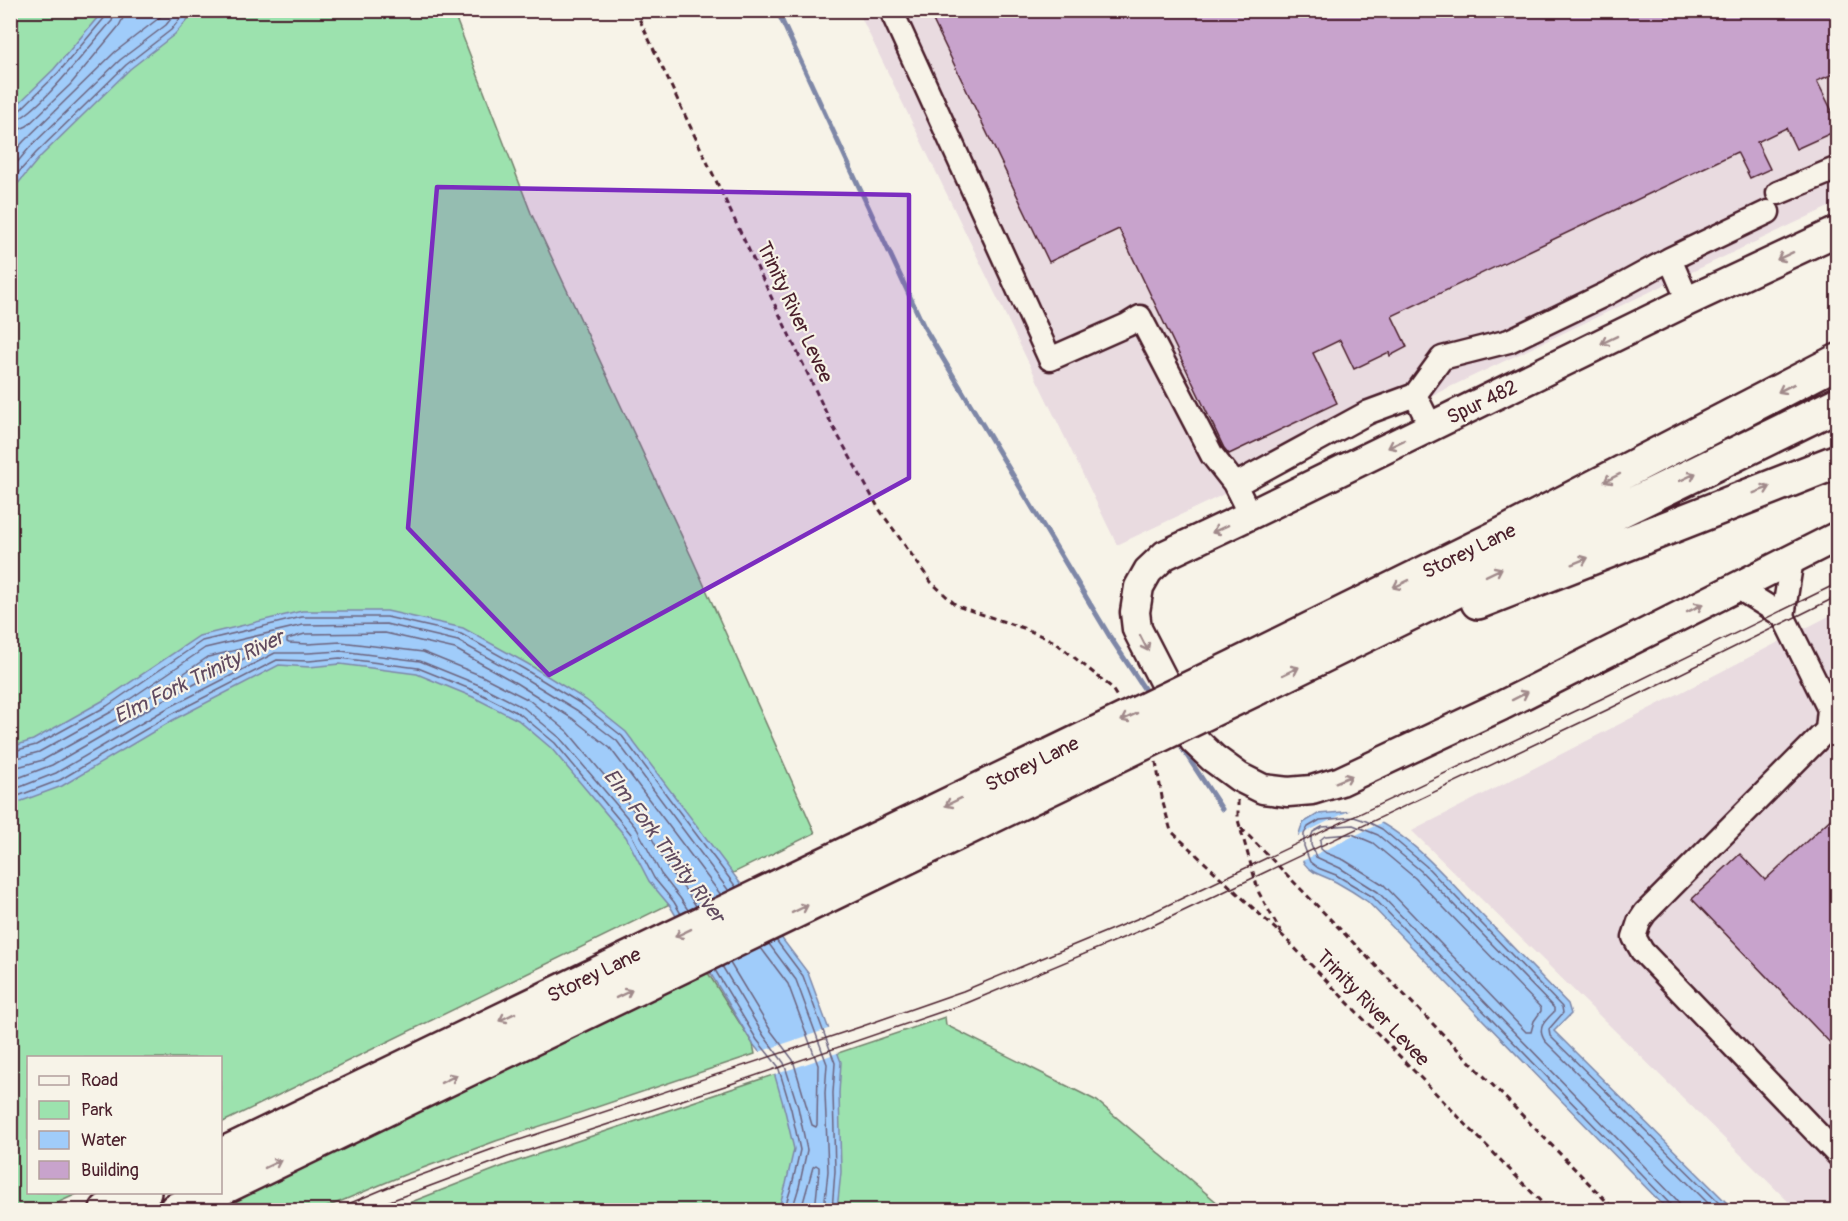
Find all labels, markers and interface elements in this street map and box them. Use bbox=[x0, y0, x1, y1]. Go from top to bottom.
street label: Trinity River Levee bbox=[751, 237, 839, 387]
one-way arrow bbox=[1776, 250, 1794, 262]
one-way arrow bbox=[1600, 335, 1618, 346]
street label: Spur 482 bbox=[1443, 374, 1521, 430]
one-way arrow bbox=[1777, 383, 1795, 394]
one-way arrow bbox=[1387, 439, 1405, 451]
one-way arrow bbox=[1679, 471, 1696, 483]
one-way arrow bbox=[1604, 473, 1622, 484]
one-way arrow bbox=[1752, 484, 1771, 495]
street label: Storey Lane bbox=[1418, 518, 1520, 584]
one-way arrow bbox=[1212, 524, 1230, 536]
one-way arrow bbox=[1571, 555, 1589, 566]
one-way arrow bbox=[1485, 566, 1503, 578]
one-way arrow bbox=[1392, 579, 1410, 591]
one-way arrow bbox=[1685, 602, 1703, 613]
water label: Elm Fork Trinity River bbox=[109, 623, 291, 730]
one-way arrow bbox=[1139, 634, 1150, 652]
one-way arrow bbox=[1282, 664, 1300, 676]
one-way arrow bbox=[1511, 689, 1529, 701]
one-way arrow bbox=[1120, 712, 1138, 724]
street label: Storey Lane bbox=[981, 731, 1083, 797]
water label: Elm Fork Trinity River bbox=[597, 763, 732, 931]
one-way arrow bbox=[1335, 773, 1353, 784]
one-way arrow bbox=[945, 797, 963, 809]
one-way arrow bbox=[790, 902, 808, 914]
one-way arrow bbox=[674, 927, 692, 939]
street label: Storey Lane bbox=[543, 942, 645, 1008]
street label: Trinity River Levee bbox=[1311, 944, 1435, 1072]
one-way arrow bbox=[615, 987, 633, 999]
one-way arrow bbox=[499, 1012, 517, 1024]
legend bbox=[27, 1056, 222, 1194]
text: Road bbox=[81, 1069, 118, 1092]
one-way arrow bbox=[439, 1072, 457, 1084]
text: Park bbox=[81, 1099, 113, 1122]
text: Water bbox=[81, 1129, 127, 1152]
one-way arrow bbox=[264, 1157, 282, 1169]
text: Building bbox=[81, 1159, 139, 1182]

